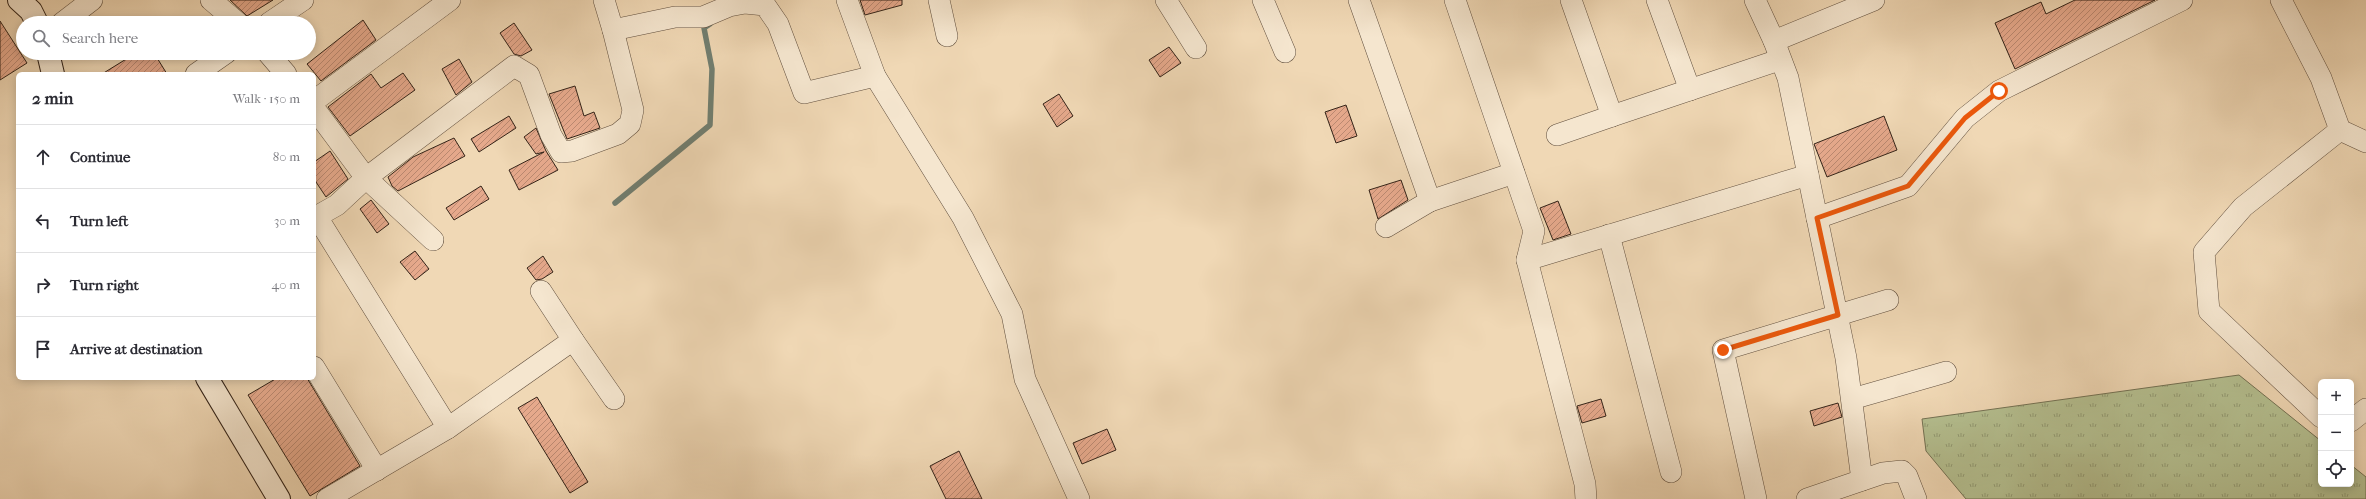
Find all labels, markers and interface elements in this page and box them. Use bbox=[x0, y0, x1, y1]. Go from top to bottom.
search box bbox=[16, 16, 316, 60]
icon: search bbox=[30, 27, 52, 49]
text: Search here bbox=[62, 29, 138, 47]
route start bbox=[1990, 82, 2008, 100]
text: 2 min bbox=[32, 88, 73, 108]
text: Walk · 150 m bbox=[233, 91, 300, 106]
icon: ahead bbox=[32, 146, 54, 168]
text: Continue bbox=[70, 148, 130, 166]
text: 80 m bbox=[273, 149, 300, 164]
icon: left bbox=[32, 210, 54, 232]
text: Turn left bbox=[70, 212, 128, 230]
text: 30 m bbox=[274, 213, 300, 228]
icon: right bbox=[32, 274, 54, 296]
text: Turn right bbox=[70, 276, 139, 294]
text: 40 m bbox=[272, 277, 300, 292]
icon: arrive bbox=[32, 338, 54, 360]
text: Arrive at destination bbox=[70, 340, 202, 358]
route end bbox=[1714, 341, 1732, 359]
map controls bbox=[2318, 379, 2354, 487]
button: + bbox=[2318, 379, 2354, 415]
button: − bbox=[2318, 415, 2354, 451]
button: locate bbox=[2318, 451, 2354, 487]

